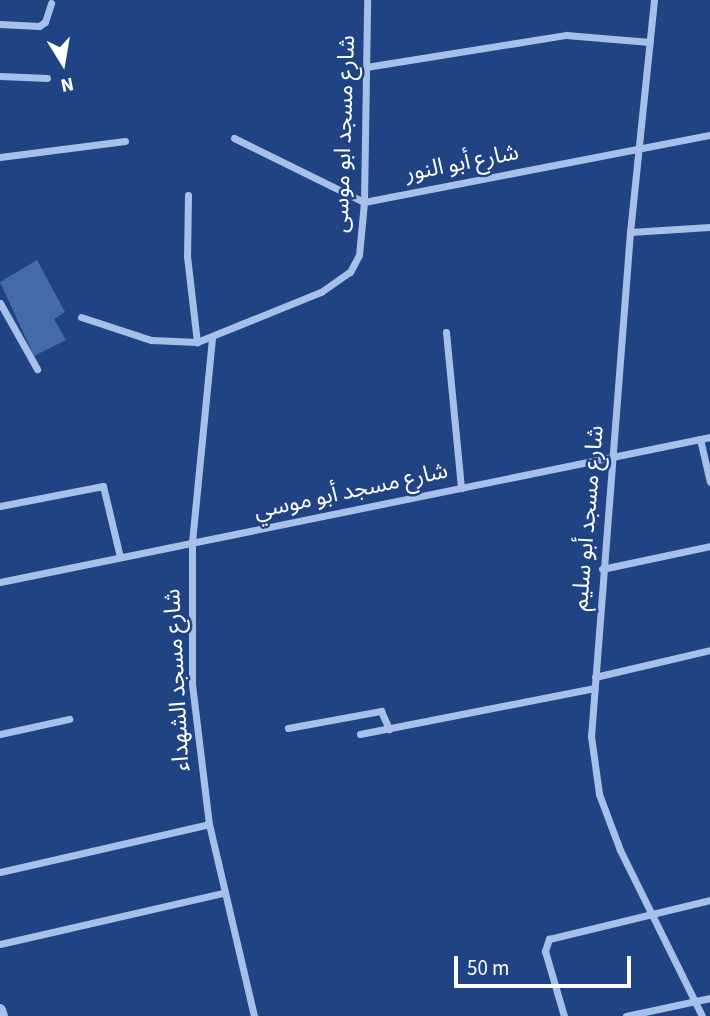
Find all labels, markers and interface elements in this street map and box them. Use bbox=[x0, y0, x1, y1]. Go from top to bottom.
north arrow bbox=[28, 28, 98, 98]
street label: شارع مسجد ابو موسى bbox=[327, 35, 361, 233]
text: N bbox=[58, 70, 76, 99]
street label: شارع أبو النور bbox=[403, 138, 521, 188]
street label: شارع مسجد أبو سليم bbox=[566, 424, 610, 612]
street label: شارع مسجد أبو موسي bbox=[252, 457, 450, 525]
street label: شارع مسجد الشهداء bbox=[158, 588, 196, 772]
scale bar bbox=[458, 942, 635, 986]
text: 50 m bbox=[467, 953, 509, 983]

